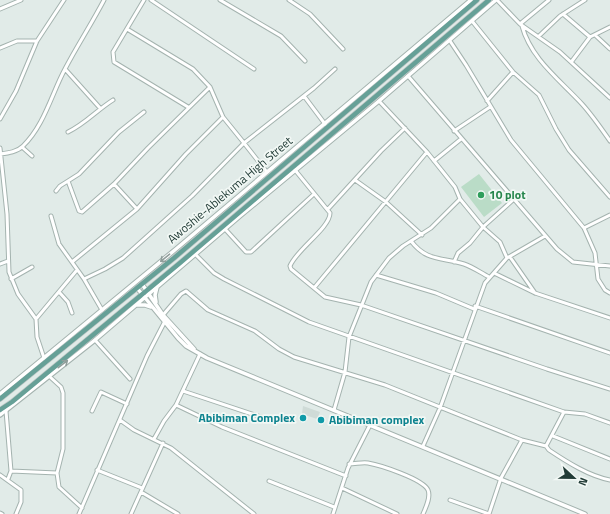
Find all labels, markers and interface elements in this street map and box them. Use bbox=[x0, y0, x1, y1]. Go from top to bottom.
street label: Awoshie-Ablekuma High Street bbox=[163, 131, 297, 248]
place label: 10 plot bbox=[489, 185, 526, 204]
marker: 10 plot bbox=[476, 190, 486, 200]
one-way arrow bbox=[159, 254, 170, 263]
one-way arrow bbox=[58, 360, 69, 369]
place label: Abibiman Complex bbox=[199, 408, 295, 427]
place label: Abibiman complex bbox=[329, 410, 425, 429]
marker: Abibiman Complex bbox=[298, 413, 308, 423]
marker: Abibiman complex bbox=[316, 415, 326, 425]
north arrow bbox=[554, 458, 594, 498]
text: N bbox=[574, 475, 592, 488]

